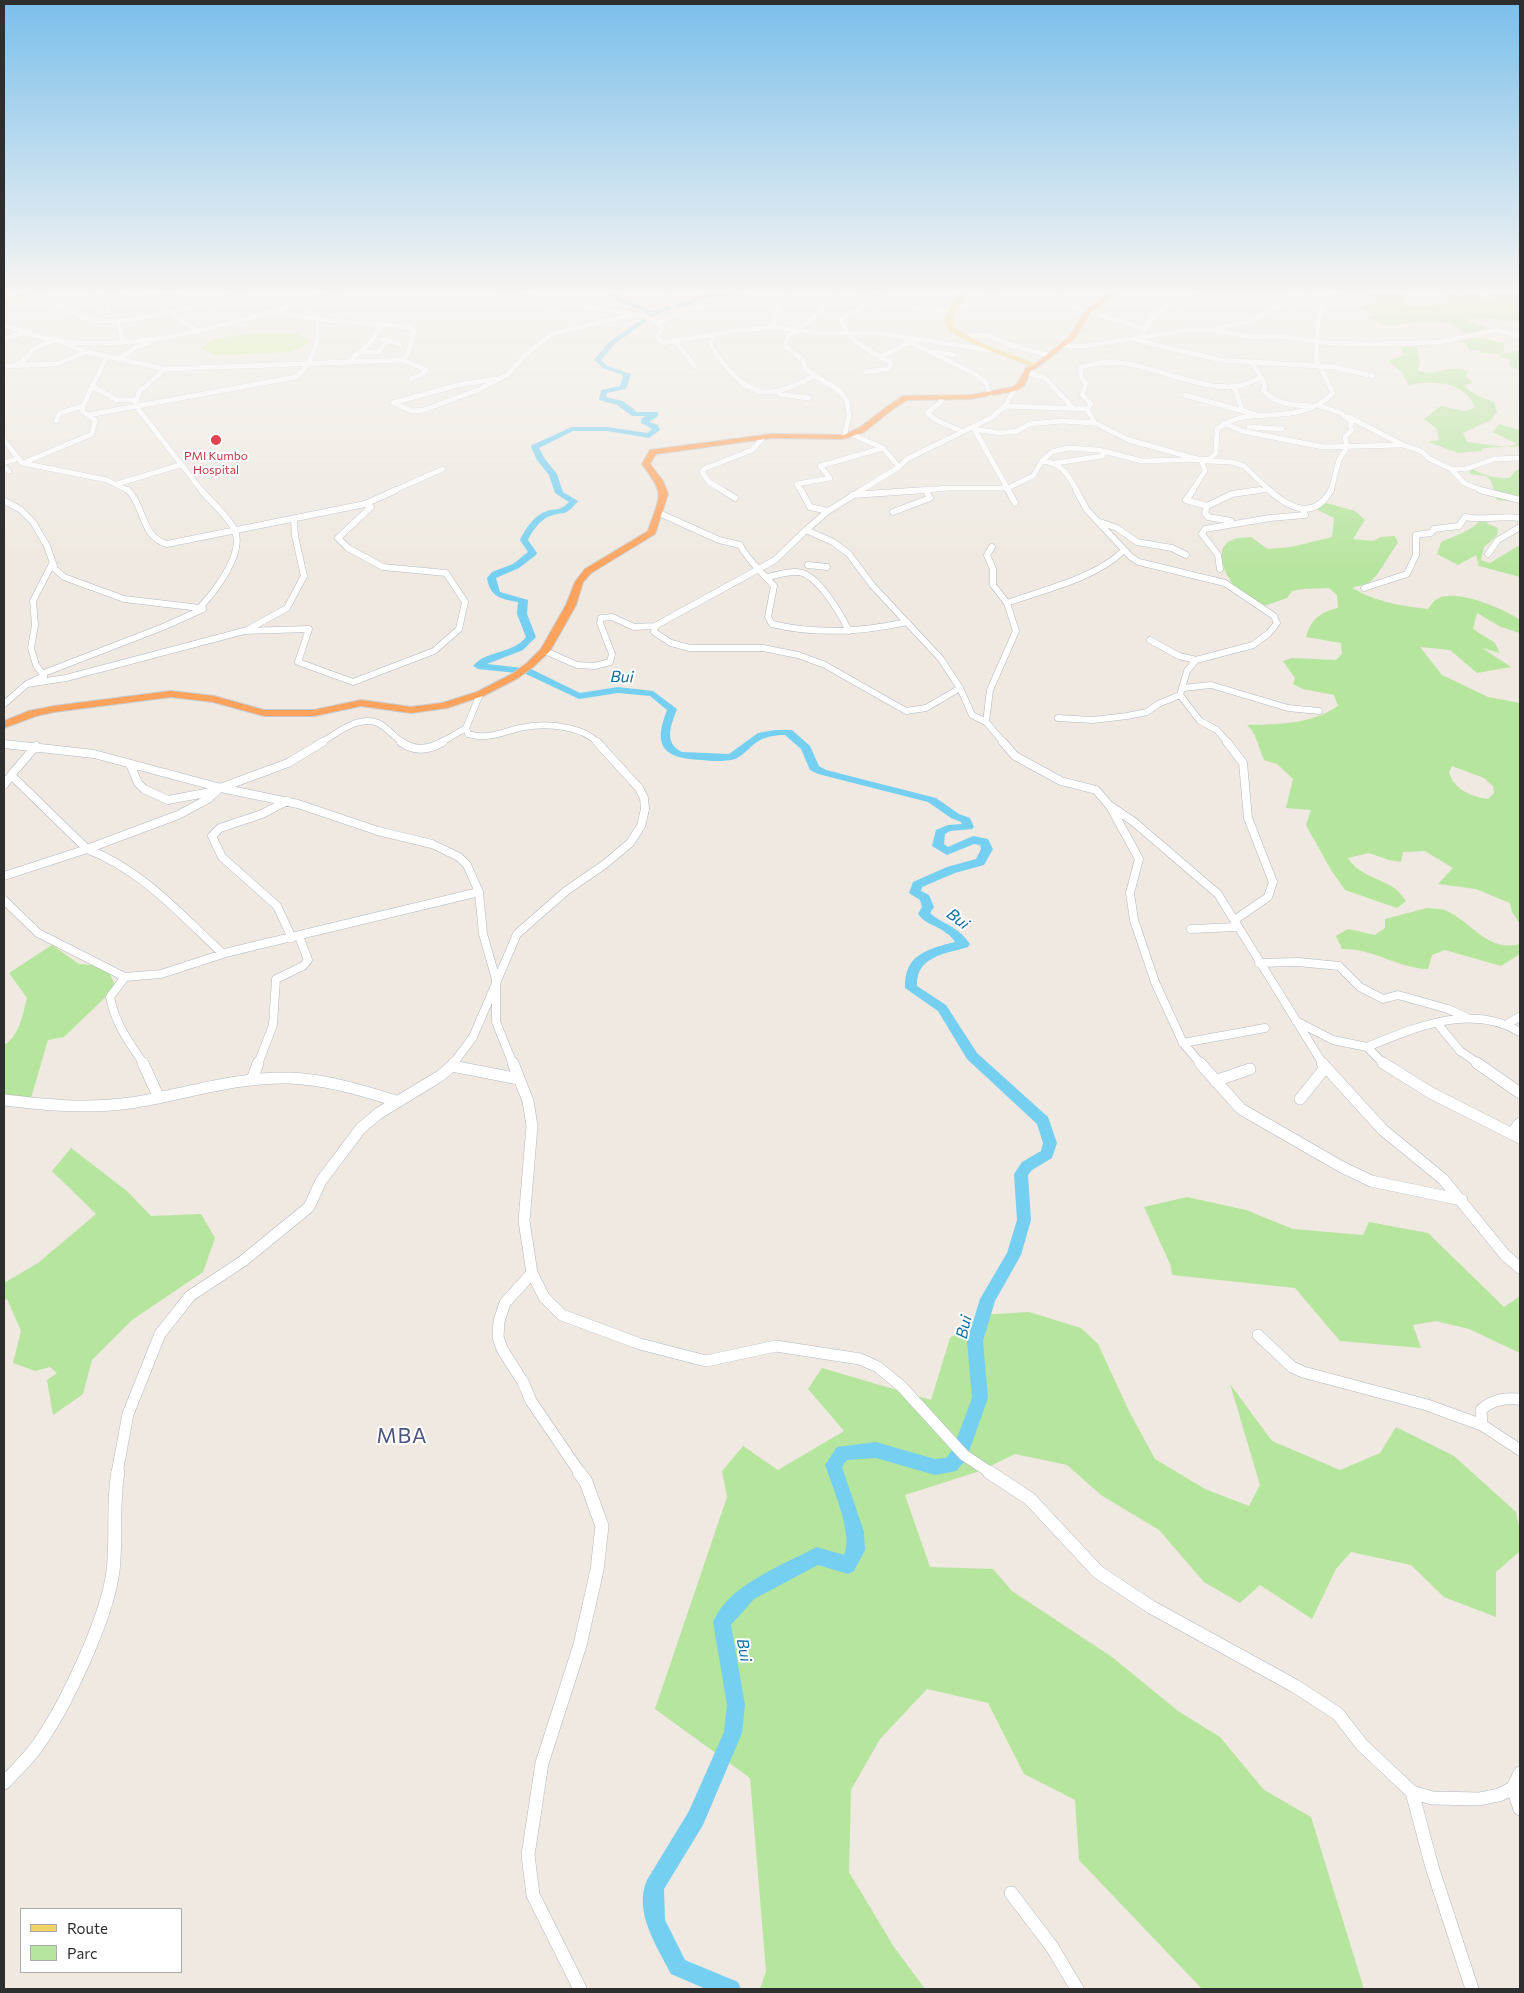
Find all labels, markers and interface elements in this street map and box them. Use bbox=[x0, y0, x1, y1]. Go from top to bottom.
marker: PMI Kumbo Hospital bbox=[209, 433, 223, 447]
place label: PMI Kumbo Hospital bbox=[184, 449, 248, 477]
water label: Bui bbox=[610, 667, 634, 687]
water label: Bui bbox=[943, 904, 973, 934]
water label: Bui bbox=[952, 1313, 976, 1341]
district label: MBA bbox=[376, 1423, 428, 1449]
water label: Bui bbox=[733, 1637, 755, 1663]
legend bbox=[20, 1908, 182, 1973]
text: Route bbox=[67, 1919, 108, 1937]
text: Parc bbox=[67, 1944, 97, 1962]

